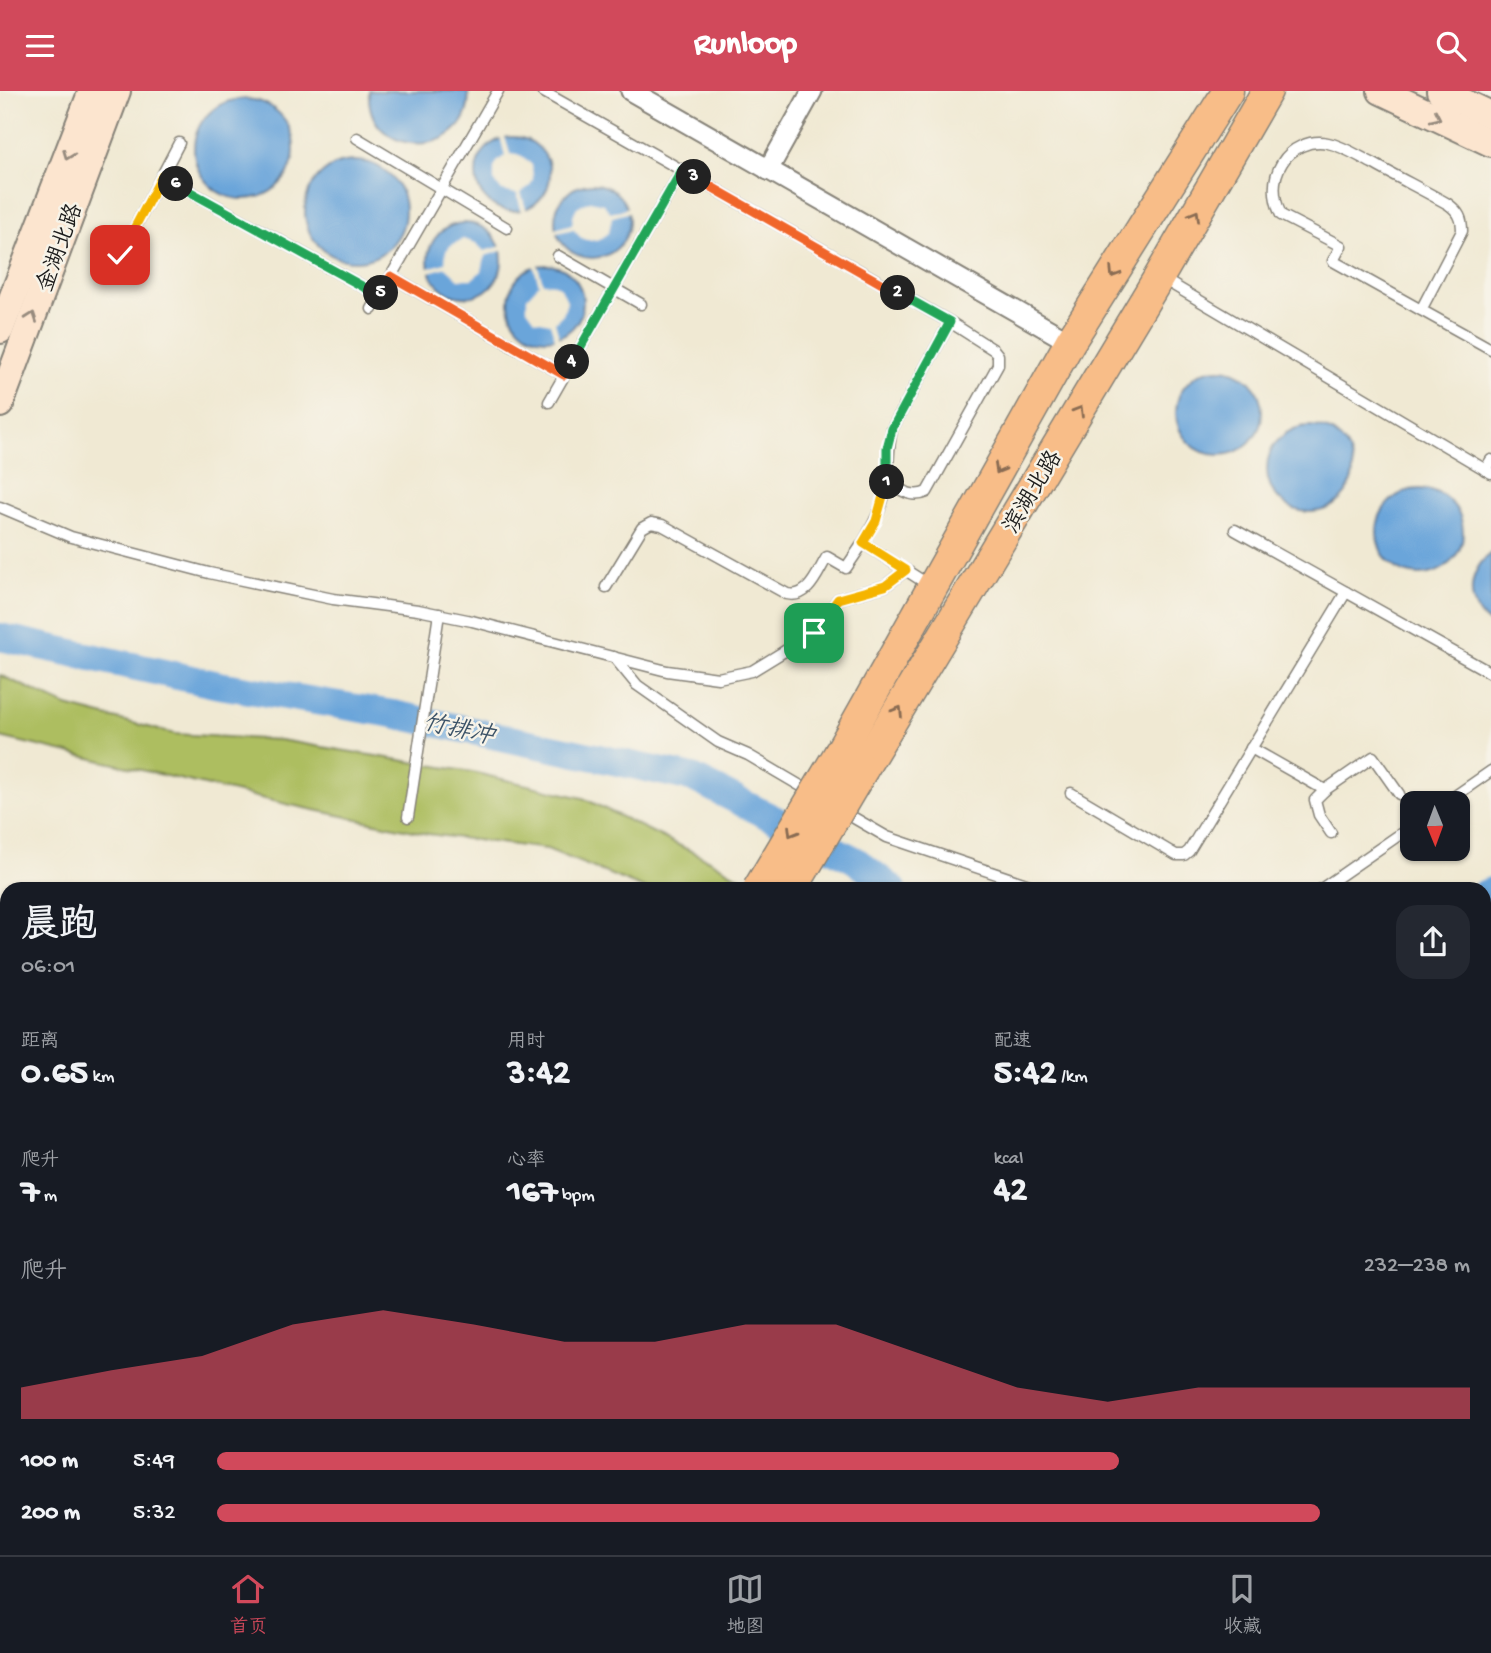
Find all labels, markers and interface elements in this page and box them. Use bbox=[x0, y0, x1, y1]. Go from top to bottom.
icon: menu bbox=[21, 27, 59, 65]
text: Runloop bbox=[694, 27, 797, 65]
icon: search bbox=[1432, 27, 1470, 65]
one-way arrow bbox=[1429, 109, 1441, 123]
one-way arrow bbox=[62, 148, 76, 160]
pin: 3 bbox=[676, 159, 712, 195]
text: 3 bbox=[689, 165, 698, 188]
pin: 6 bbox=[158, 167, 194, 201]
text: 6 bbox=[171, 172, 180, 195]
street label: 金湖北路 bbox=[32, 200, 90, 296]
one-way arrow bbox=[1187, 210, 1200, 223]
pin bbox=[90, 225, 150, 285]
icon: check bbox=[101, 236, 139, 274]
one-way arrow bbox=[1109, 266, 1122, 279]
pin: 5 bbox=[364, 275, 398, 311]
pin: 2 bbox=[880, 275, 916, 311]
text: 5 bbox=[376, 281, 386, 304]
text: 2 bbox=[893, 281, 902, 304]
one-way arrow bbox=[24, 311, 38, 323]
pin: 4 bbox=[554, 345, 590, 379]
text: 4 bbox=[567, 350, 576, 373]
one-way arrow bbox=[1071, 405, 1084, 418]
street label: 滨湖北路 bbox=[998, 446, 1069, 539]
one-way arrow bbox=[994, 462, 1007, 475]
pin: 1 bbox=[870, 465, 904, 499]
text: 1 bbox=[883, 470, 890, 493]
pin bbox=[784, 603, 844, 663]
icon: arrive bbox=[795, 614, 833, 652]
one-way arrow bbox=[890, 705, 903, 718]
water label: 竹排冲 bbox=[420, 709, 499, 754]
north arrow bbox=[1400, 791, 1470, 861]
map controls bbox=[1400, 791, 1470, 861]
one-way arrow bbox=[788, 824, 801, 837]
button: share bbox=[1396, 905, 1470, 979]
text: 晨跑 bbox=[21, 906, 97, 950]
text: 06:01 bbox=[21, 954, 75, 981]
text: 距离 bbox=[21, 1031, 59, 1054]
text: 用时 bbox=[507, 1031, 545, 1054]
text: 配速 bbox=[994, 1031, 1032, 1054]
text: 0.65 bbox=[21, 1054, 88, 1095]
text: 3:42 bbox=[507, 1054, 570, 1095]
text: 5:42 bbox=[994, 1054, 1057, 1095]
text: km bbox=[88, 1066, 114, 1089]
text: /km bbox=[1057, 1066, 1088, 1089]
text: kcal bbox=[994, 1148, 1023, 1171]
text: 爬升 bbox=[21, 1150, 59, 1173]
text: 心率 bbox=[507, 1150, 545, 1173]
text: 42 bbox=[994, 1171, 1027, 1212]
text: 7 bbox=[21, 1173, 39, 1214]
text: 167 bbox=[507, 1173, 557, 1214]
text: m bbox=[39, 1185, 57, 1208]
text: bpm bbox=[557, 1185, 595, 1208]
text: 232–238 m bbox=[1364, 1253, 1470, 1280]
text: 爬升 bbox=[21, 1259, 67, 1286]
text: 100 m bbox=[21, 1448, 78, 1475]
text: 5:49 bbox=[133, 1448, 175, 1475]
text: 200 m bbox=[21, 1500, 80, 1527]
text: 5:32 bbox=[133, 1500, 176, 1527]
tab: 首页 bbox=[229, 1570, 268, 1640]
tab: 地图 bbox=[726, 1570, 765, 1640]
tab: 收藏 bbox=[1223, 1570, 1262, 1640]

